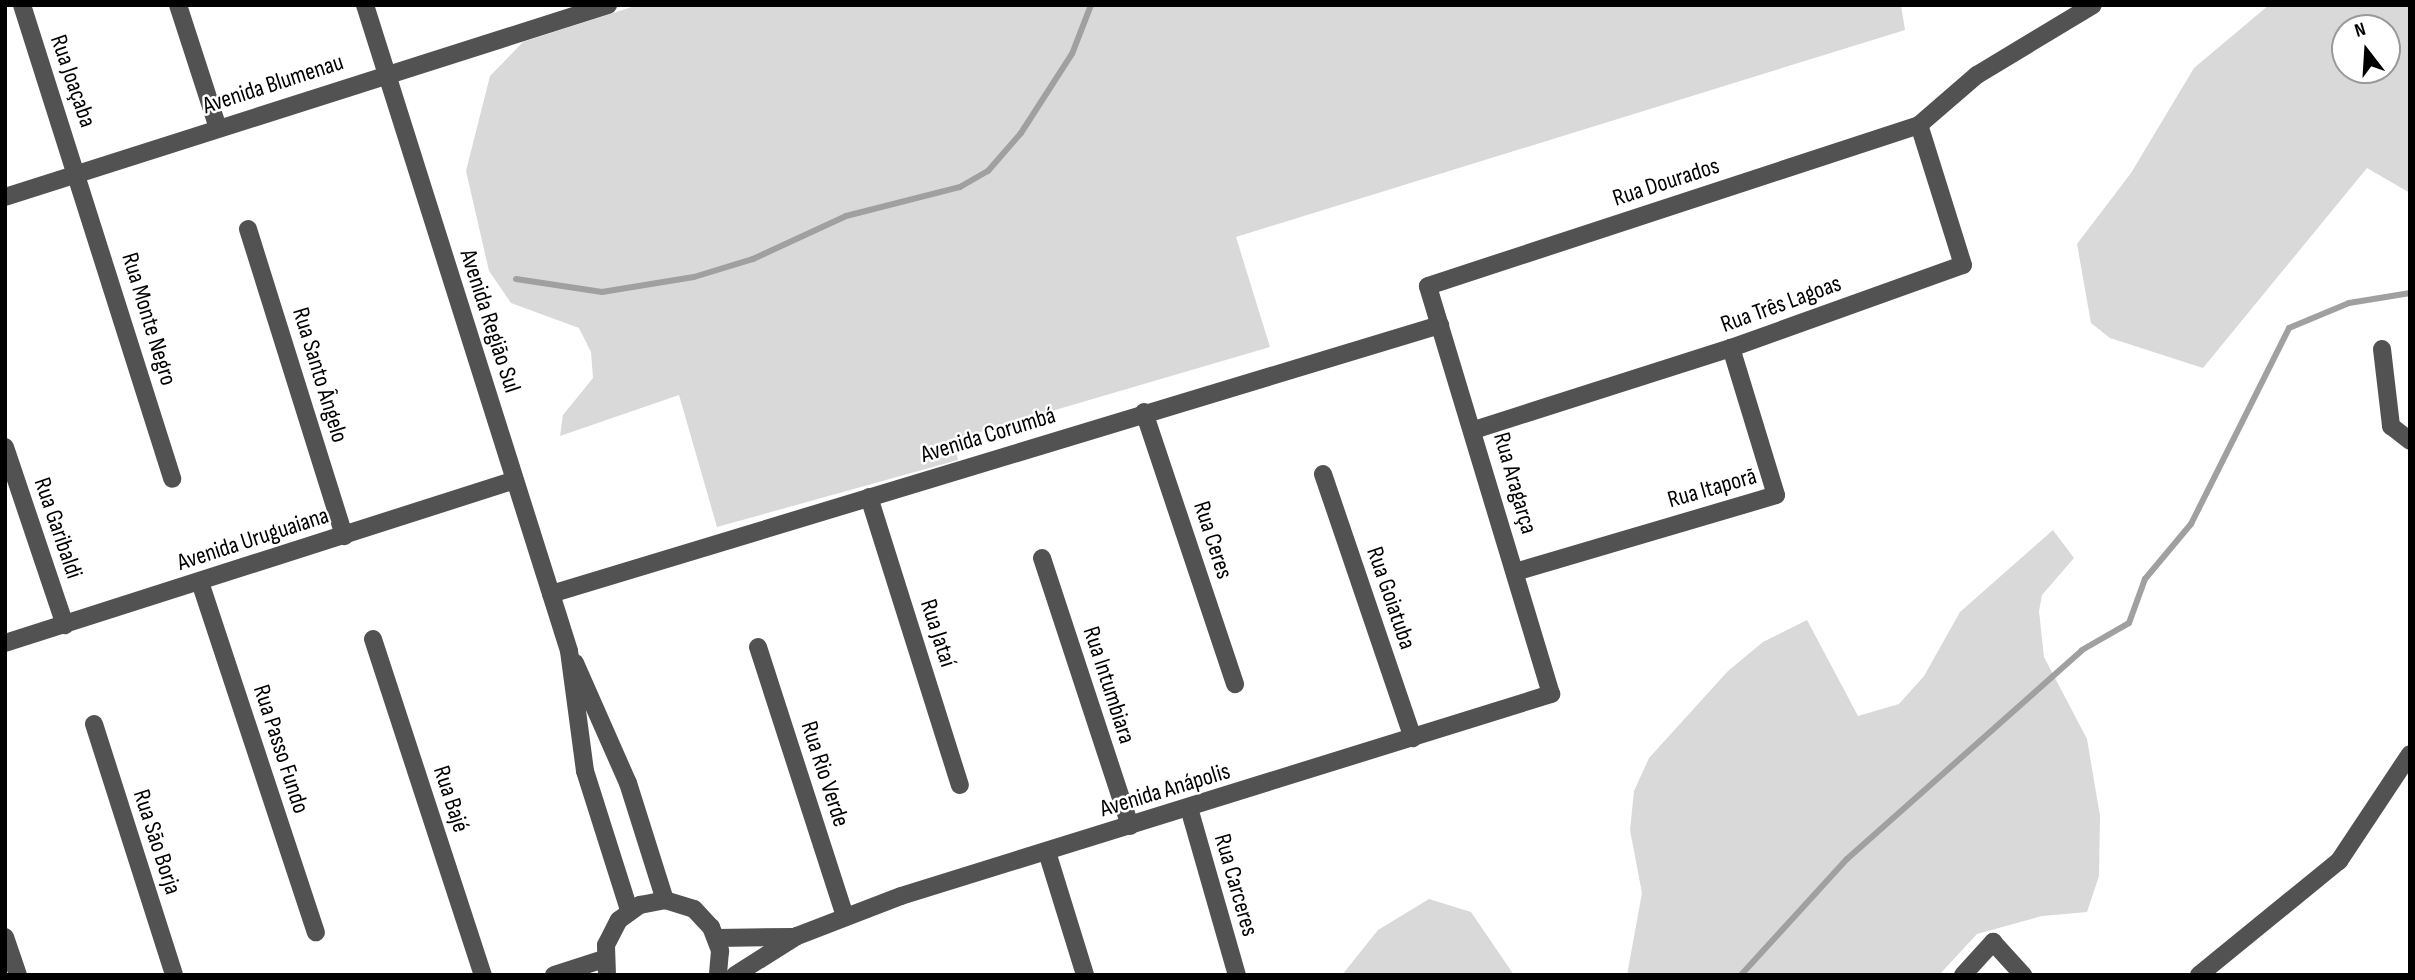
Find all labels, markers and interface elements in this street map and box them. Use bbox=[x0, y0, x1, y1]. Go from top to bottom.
north arrow bbox=[2331, 14, 2401, 84]
text: N bbox=[2352, 18, 2369, 43]
street label: Rua Joaçaba bbox=[44, 31, 102, 131]
street label: Avenida Blumenau bbox=[199, 48, 347, 120]
street label: Rua Dourados bbox=[1609, 151, 1723, 213]
street label: Avenida Região Sul bbox=[453, 246, 527, 396]
street label: Rua Monte Negro bbox=[115, 249, 183, 389]
street label: Rua Três Lagoas bbox=[1717, 269, 1845, 339]
street label: Rua Santo Ângelo bbox=[286, 304, 354, 446]
street label: Avenida Corumbá bbox=[917, 401, 1059, 469]
street label: Rua Aragarça bbox=[1487, 429, 1543, 537]
street label: Rua Itaporã bbox=[1664, 462, 1760, 514]
street label: Rua Garibaldi bbox=[27, 474, 89, 582]
street label: Rua Ceres bbox=[1187, 498, 1239, 582]
street label: Avenida Uruguaiana bbox=[174, 501, 332, 577]
street label: Rua Goiatuba bbox=[1360, 543, 1422, 653]
street label: Rua Jataí bbox=[914, 596, 962, 670]
street label: Rua Intumbiara bbox=[1077, 623, 1141, 747]
street label: Rua Passo Fundo bbox=[247, 681, 315, 817]
street label: Rua Rio Verde bbox=[794, 718, 856, 830]
street label: Avenida Anápolis bbox=[1096, 757, 1234, 823]
street label: Rua Bajé bbox=[427, 762, 475, 836]
street label: Rua São Borja bbox=[127, 786, 187, 898]
street label: Rua Carceres bbox=[1208, 831, 1264, 939]

